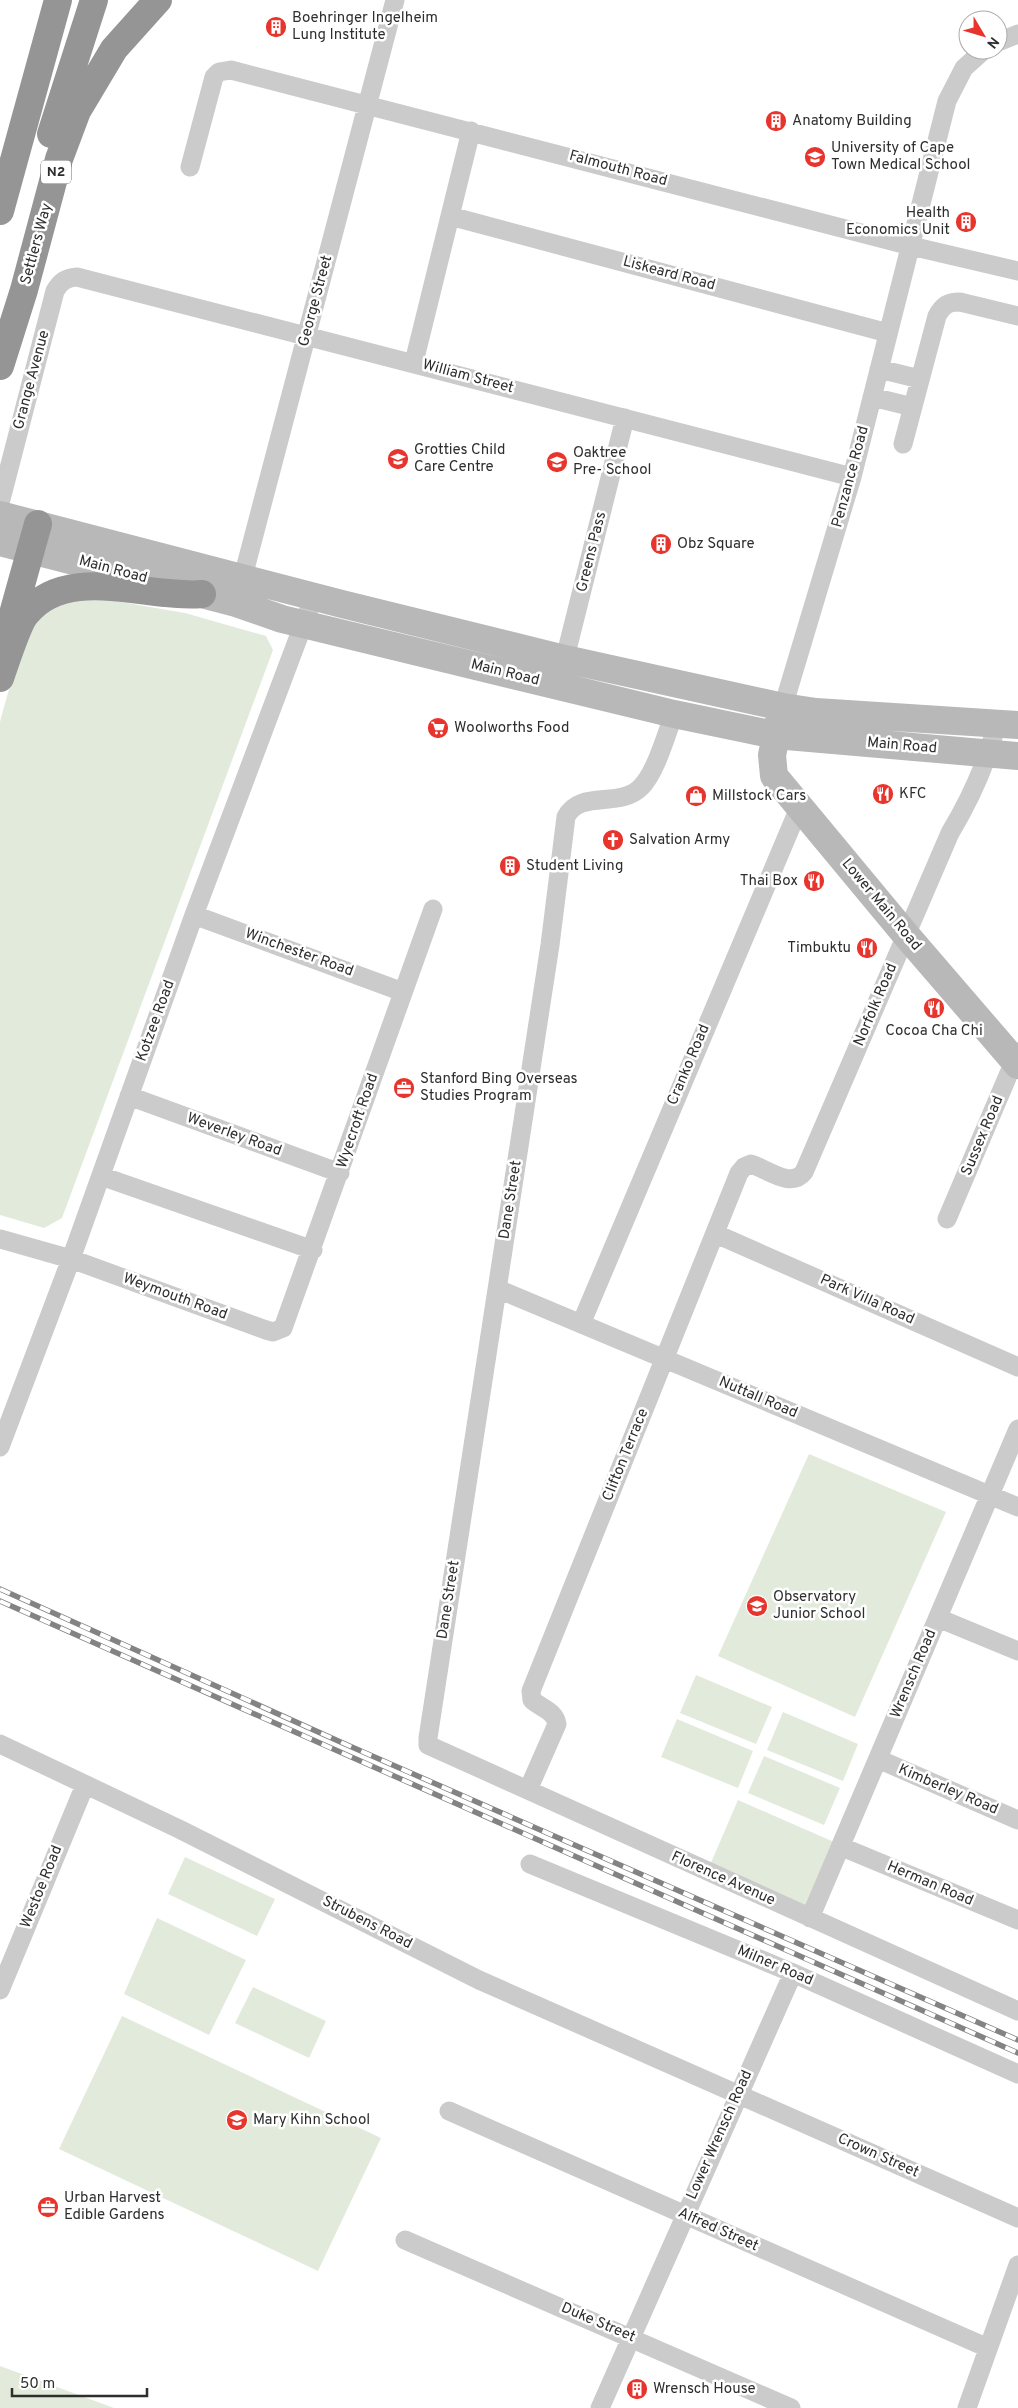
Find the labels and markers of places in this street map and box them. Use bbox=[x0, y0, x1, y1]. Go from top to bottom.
place label: Boehringer Ingelheim Lung Institute bbox=[292, 9, 438, 45]
building icon: Boehringer Ingelheim Lung Institute bbox=[264, 15, 288, 39]
building icon: Anatomy Building bbox=[764, 109, 788, 133]
place label: Anatomy Building bbox=[792, 112, 912, 131]
place label: University of Cape Town Medical School bbox=[831, 139, 970, 175]
school or university icon: University of Cape Town Medical School bbox=[803, 145, 827, 169]
place label: Health Economics Unit bbox=[846, 204, 950, 240]
building icon: Health Economics Unit bbox=[954, 210, 978, 234]
place label: Grotties Child Care Centre bbox=[414, 441, 505, 477]
place label: Oaktree Pre- School bbox=[573, 444, 651, 480]
school or university icon: Grotties Child Care Centre bbox=[386, 447, 410, 471]
school or university icon: Oaktree Pre- School bbox=[545, 450, 569, 474]
building icon: Obz Square bbox=[649, 532, 673, 556]
place label: Obz Square bbox=[677, 535, 755, 554]
supermarket icon: Woolworths Food bbox=[426, 716, 450, 740]
place label: Woolworths Food bbox=[454, 719, 569, 738]
restaurant icon: KFC bbox=[871, 782, 895, 806]
shop icon: Millstock Cars bbox=[684, 784, 708, 808]
place label: KFC bbox=[899, 785, 927, 804]
place label: Millstock Cars bbox=[712, 787, 806, 806]
church icon: Salvation Army bbox=[601, 828, 625, 852]
place label: Salvation Army bbox=[629, 831, 730, 850]
building icon: Student Living bbox=[498, 854, 522, 878]
place label: Student Living bbox=[526, 857, 623, 876]
restaurant icon: Thai Box bbox=[802, 869, 826, 893]
place label: Thai Box bbox=[740, 872, 798, 891]
restaurant icon: Timbuktu bbox=[855, 936, 879, 960]
place label: Timbuktu bbox=[787, 939, 851, 958]
restaurant icon: Cocoa Cha Chi bbox=[922, 996, 946, 1020]
place label: Cocoa Cha Chi bbox=[885, 1022, 983, 1041]
place label: Stanford Bing Overseas Studies Program bbox=[420, 1070, 578, 1106]
office icon: Stanford Bing Overseas Studies Program bbox=[392, 1076, 416, 1100]
place label: Observatory Junior School bbox=[773, 1588, 865, 1624]
school or university icon: Observatory Junior School bbox=[745, 1594, 769, 1618]
school or university icon: Mary Kihn School bbox=[225, 2108, 249, 2132]
place label: Mary Kihn School bbox=[253, 2111, 370, 2130]
place label: Urban Harvest Edible Gardens bbox=[64, 2189, 165, 2225]
office icon: Urban Harvest Edible Gardens bbox=[36, 2195, 60, 2219]
building icon: Wrensch House bbox=[625, 2377, 649, 2401]
place label: Wrensch House bbox=[653, 2380, 756, 2399]

